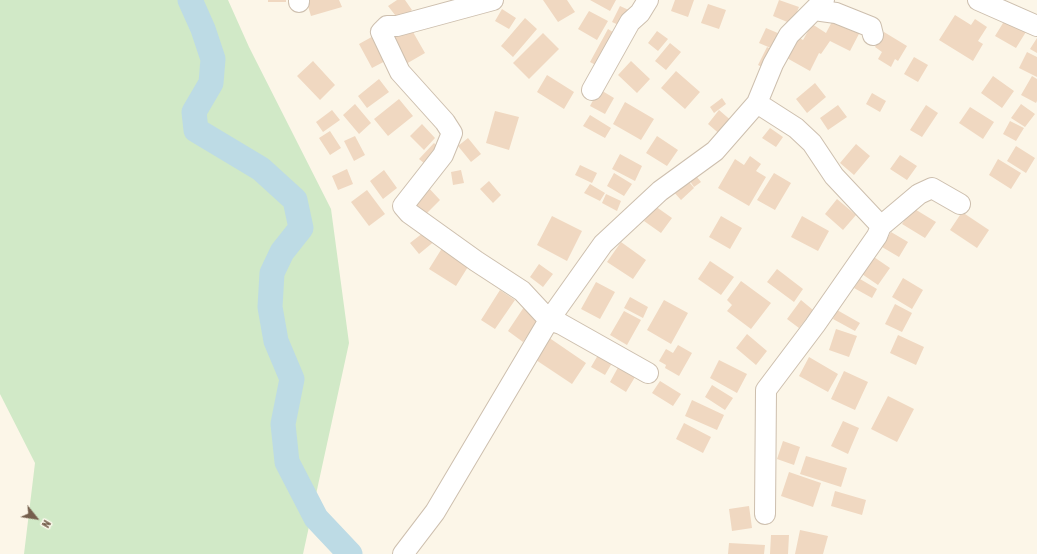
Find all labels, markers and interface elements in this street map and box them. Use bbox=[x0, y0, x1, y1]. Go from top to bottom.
north arrow bbox=[16, 498, 56, 538]
text: N bbox=[40, 518, 53, 530]

